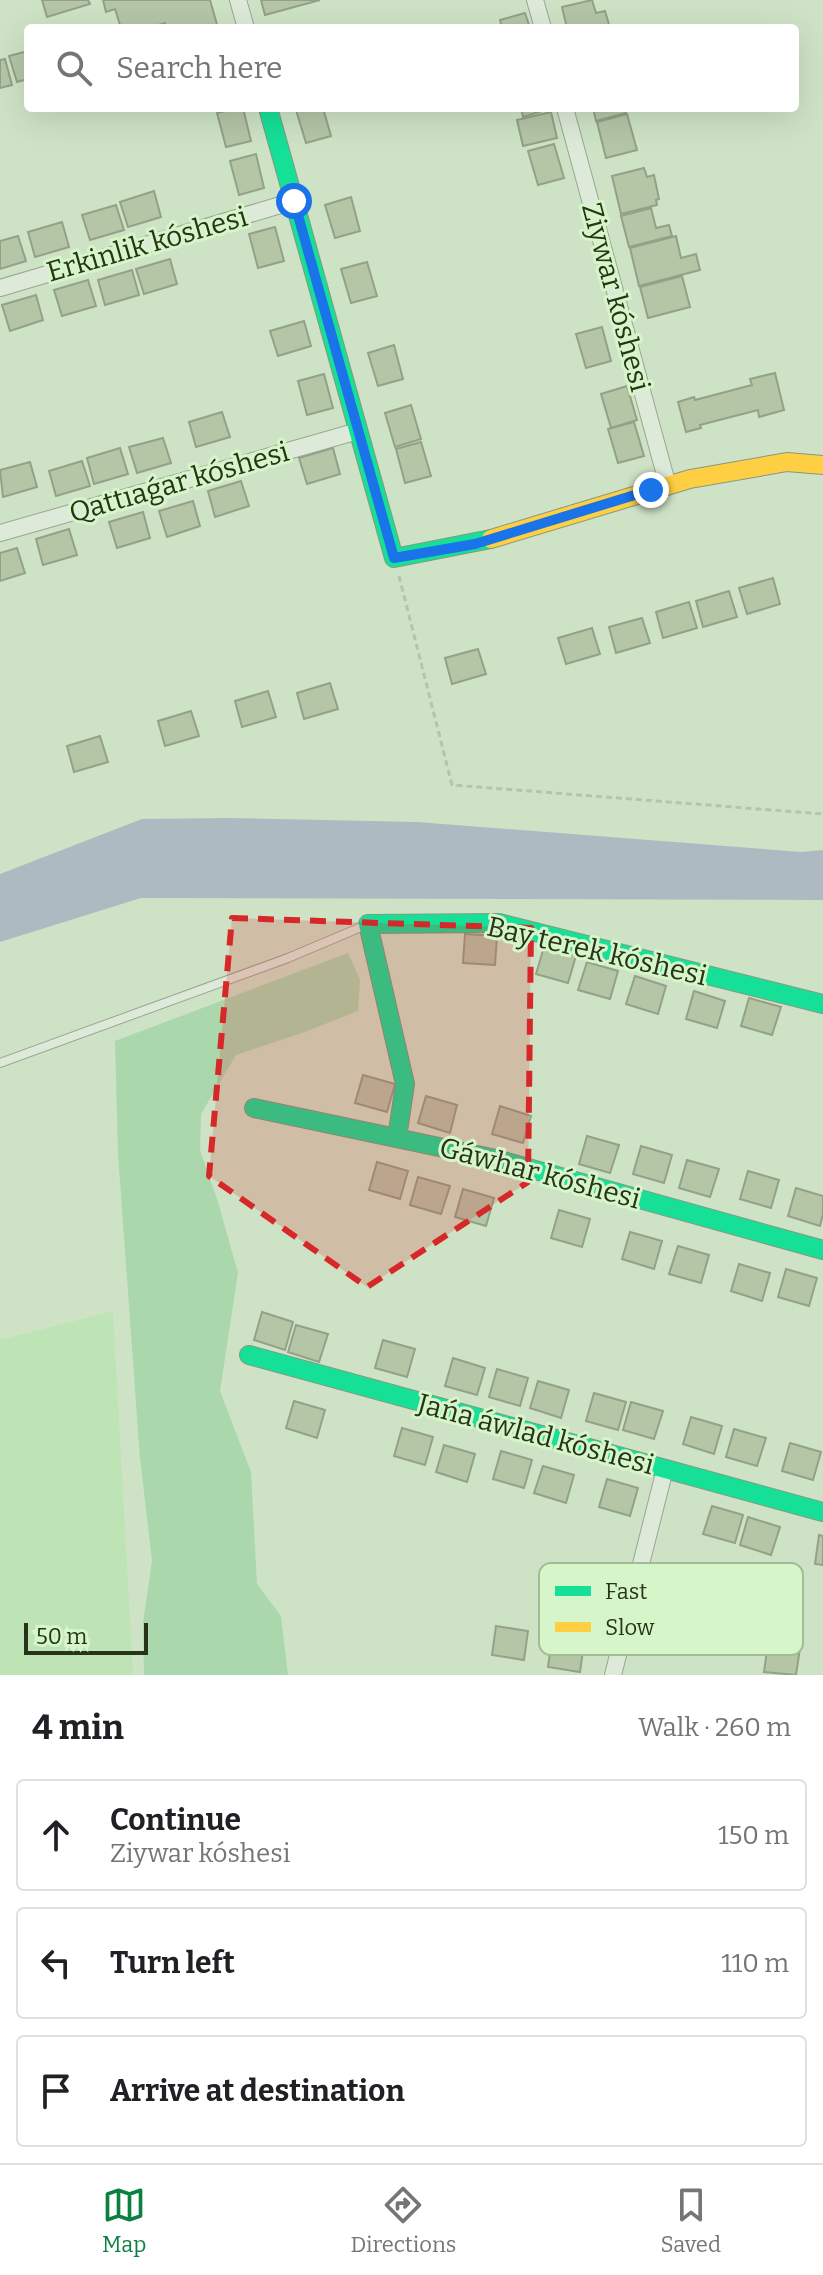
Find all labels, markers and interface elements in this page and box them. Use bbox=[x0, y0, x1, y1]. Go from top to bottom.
search box bbox=[24, 24, 799, 112]
icon: search bbox=[52, 46, 96, 90]
text: Search here bbox=[116, 50, 283, 86]
route start bbox=[276, 183, 312, 219]
street label: Ziywar kóshesi bbox=[575, 199, 657, 395]
street label: Erkinlik kóshesi bbox=[43, 200, 251, 288]
street label: Qattıaǵar kóshesi bbox=[65, 435, 293, 529]
route end bbox=[633, 472, 669, 508]
street label: Bay terek kóshesi bbox=[484, 910, 710, 992]
street label: Gáwhar kóshesi bbox=[436, 1130, 644, 1216]
street label: Jańa áwlad kóshesi bbox=[413, 1386, 658, 1481]
legend bbox=[539, 1563, 803, 1655]
text: Fast bbox=[605, 1578, 647, 1605]
text: Slow bbox=[605, 1614, 655, 1641]
scale bar bbox=[24, 1619, 148, 1655]
text: 50 m bbox=[36, 1623, 87, 1650]
text: 4 min bbox=[32, 1707, 124, 1748]
text: Walk · 260 m bbox=[638, 1712, 791, 1743]
text: Continue bbox=[110, 1802, 241, 1838]
icon: ahead bbox=[34, 1813, 78, 1857]
text: 150 m bbox=[718, 1820, 789, 1851]
text: Ziywar kóshesi bbox=[110, 1838, 290, 1869]
icon: left bbox=[34, 1941, 78, 1985]
text: Turn left bbox=[110, 1945, 235, 1981]
text: 110 m bbox=[721, 1948, 789, 1979]
icon: arrive bbox=[34, 2069, 78, 2113]
text: Arrive at destination bbox=[110, 2073, 405, 2109]
tab: Map bbox=[102, 2183, 146, 2258]
tab: Directions bbox=[351, 2183, 456, 2258]
tab: Saved bbox=[661, 2183, 721, 2258]

